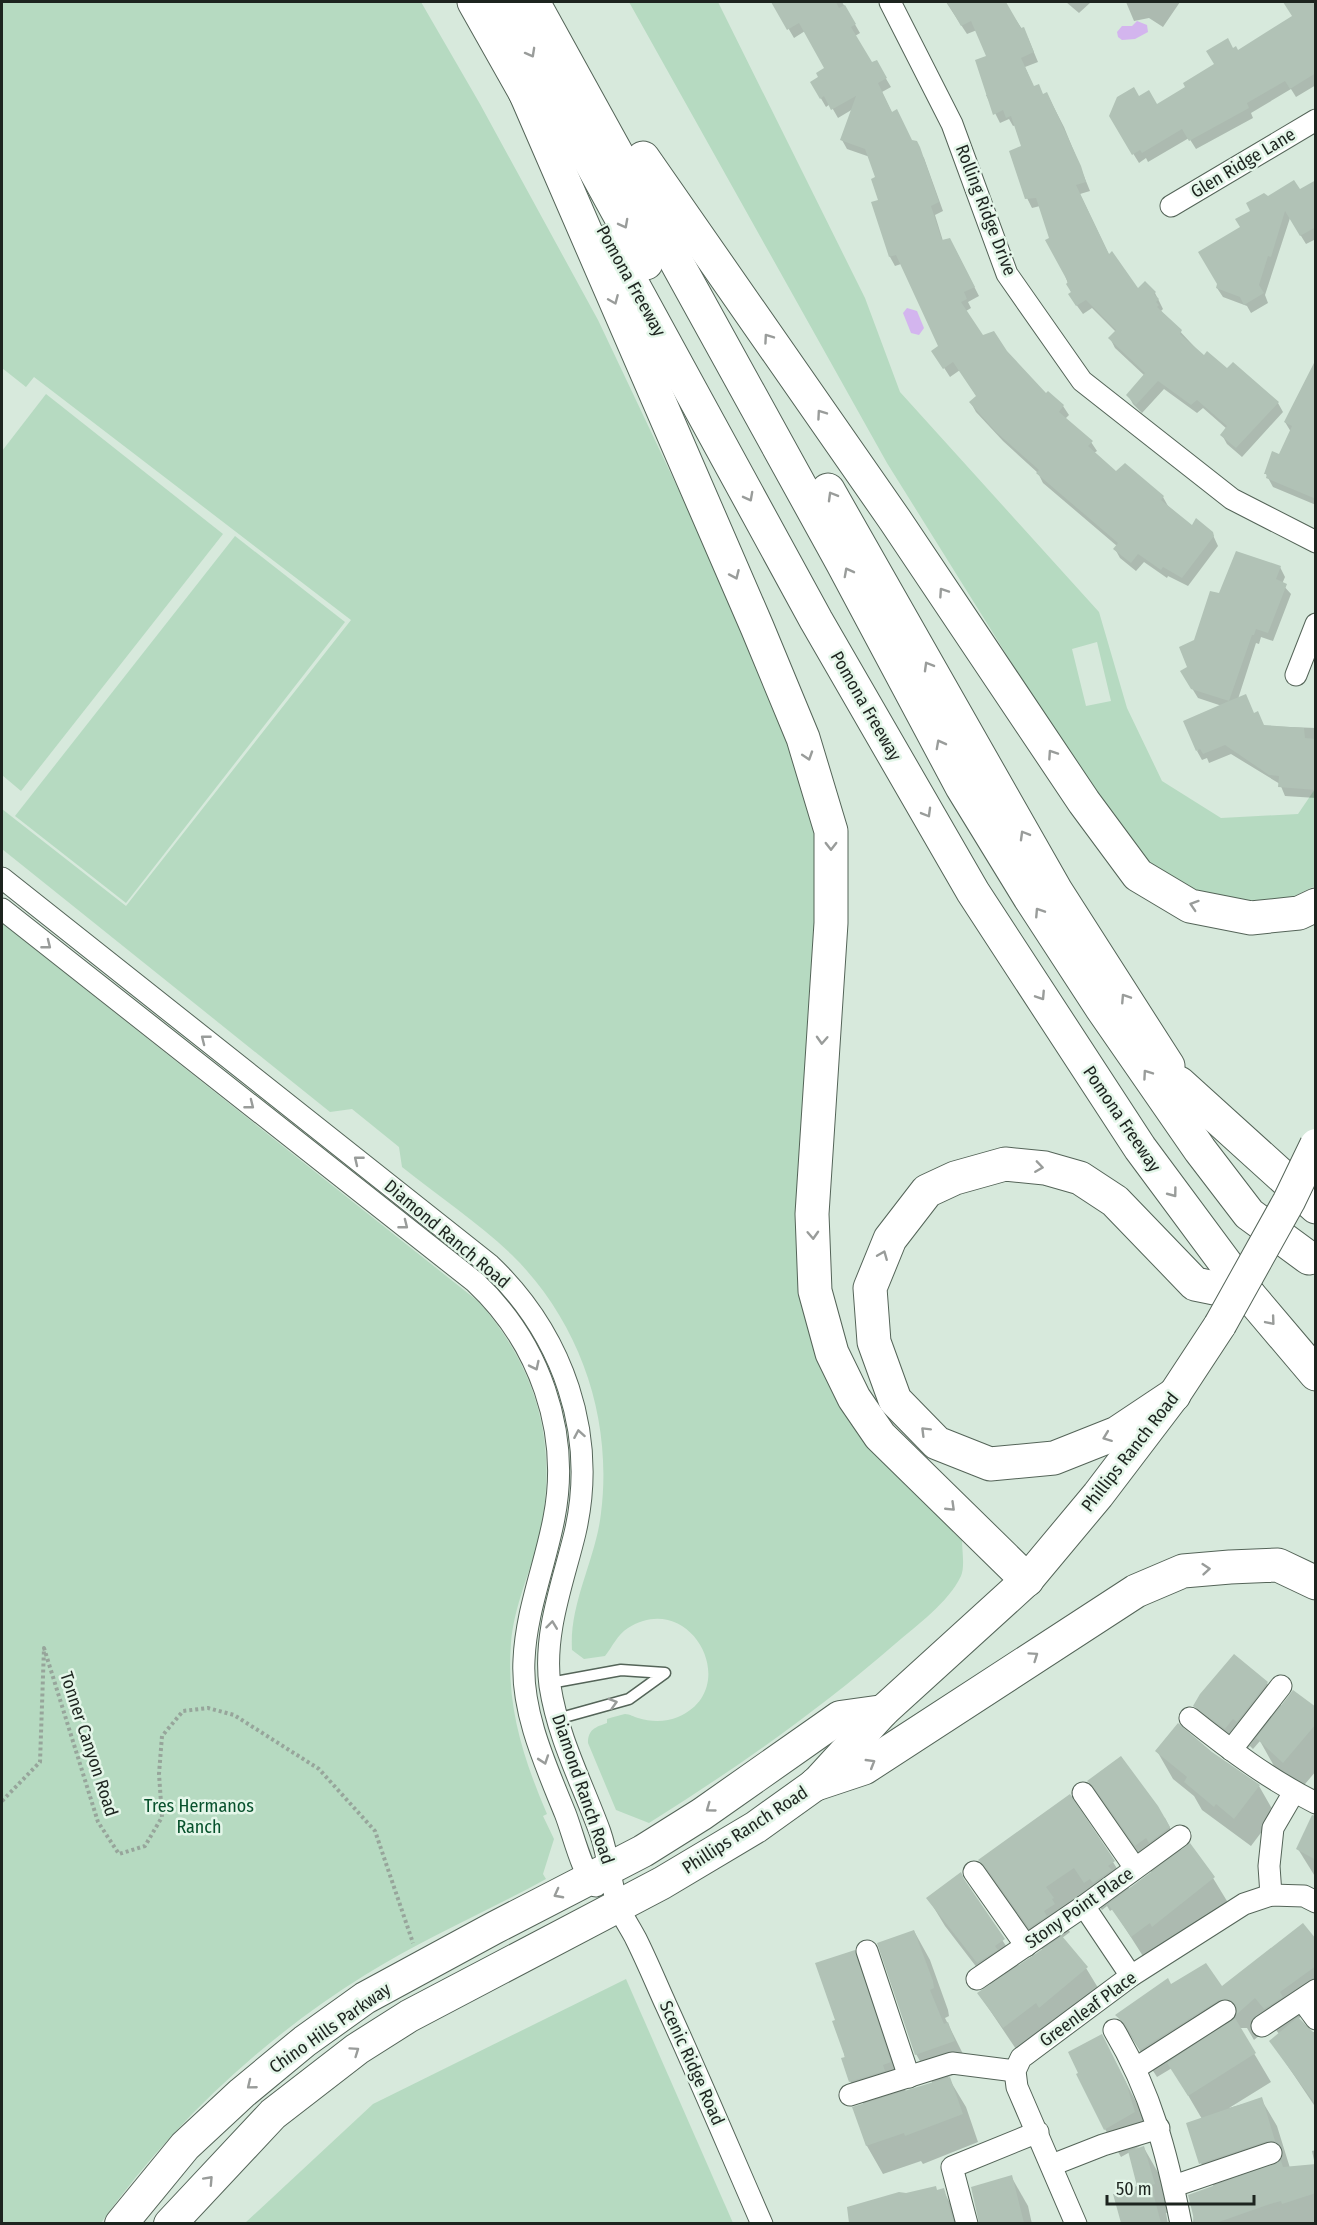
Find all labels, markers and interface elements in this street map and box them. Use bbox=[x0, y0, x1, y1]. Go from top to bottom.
one-way arrow bbox=[524, 47, 535, 57]
street label: Glen Ridge Lane bbox=[1187, 123, 1299, 203]
street label: Rolling Ridge Drive bbox=[951, 141, 1021, 279]
one-way arrow bbox=[617, 218, 628, 228]
street label: Pomona Freeway bbox=[592, 222, 670, 340]
one-way arrow bbox=[607, 294, 619, 305]
one-way arrow bbox=[764, 333, 775, 344]
one-way arrow bbox=[817, 409, 828, 420]
one-way arrow bbox=[742, 490, 753, 501]
one-way arrow bbox=[828, 492, 839, 502]
one-way arrow bbox=[844, 568, 855, 578]
one-way arrow bbox=[727, 569, 739, 580]
one-way arrow bbox=[939, 587, 950, 598]
street label: Pomona Freeway bbox=[826, 647, 906, 765]
one-way arrow bbox=[924, 661, 935, 672]
one-way arrow bbox=[936, 740, 947, 750]
one-way arrow bbox=[1048, 749, 1059, 760]
one-way arrow bbox=[801, 750, 813, 761]
one-way arrow bbox=[920, 806, 932, 817]
one-way arrow bbox=[1020, 831, 1031, 841]
one-way arrow bbox=[825, 841, 837, 850]
one-way arrow bbox=[1189, 900, 1200, 913]
one-way arrow bbox=[1035, 908, 1046, 919]
one-way arrow bbox=[41, 938, 52, 949]
one-way arrow bbox=[1034, 989, 1045, 1000]
one-way arrow bbox=[1121, 994, 1132, 1005]
one-way arrow bbox=[201, 1036, 212, 1047]
one-way arrow bbox=[815, 1036, 828, 1045]
street label: Pomona Freeway bbox=[1078, 1062, 1166, 1176]
one-way arrow bbox=[1143, 1069, 1154, 1080]
one-way arrow bbox=[244, 1097, 255, 1108]
one-way arrow bbox=[354, 1157, 365, 1168]
one-way arrow bbox=[1035, 1161, 1044, 1173]
street label: Diamond Ranch Road bbox=[380, 1175, 514, 1293]
one-way arrow bbox=[1166, 1186, 1177, 1197]
one-way arrow bbox=[397, 1217, 408, 1228]
one-way arrow bbox=[806, 1231, 819, 1240]
one-way arrow bbox=[876, 1250, 889, 1260]
one-way arrow bbox=[1264, 1314, 1275, 1325]
one-way arrow bbox=[528, 1359, 540, 1370]
street label: Phillips Ranch Road bbox=[1077, 1388, 1183, 1516]
one-way arrow bbox=[922, 1427, 933, 1438]
one-way arrow bbox=[574, 1429, 586, 1438]
one-way arrow bbox=[1102, 1430, 1113, 1443]
one-way arrow bbox=[944, 1499, 955, 1510]
one-way arrow bbox=[1201, 1563, 1210, 1576]
one-way arrow bbox=[545, 1620, 558, 1630]
one-way arrow bbox=[1027, 1652, 1038, 1663]
street label: Tonner Canyon Road bbox=[55, 1669, 123, 1819]
one-way arrow bbox=[607, 1698, 618, 1710]
street label: Diamond Ranch Road bbox=[547, 1711, 619, 1867]
one-way arrow bbox=[537, 1754, 549, 1765]
one-way arrow bbox=[865, 1759, 875, 1770]
street label: Phillips Ranch Road bbox=[678, 1781, 812, 1879]
park label: Tres Hermanos Ranch bbox=[144, 1795, 254, 1838]
one-way arrow bbox=[706, 1801, 717, 1812]
street label: Stony Point Place bbox=[1021, 1862, 1137, 1953]
one-way arrow bbox=[554, 1887, 565, 1898]
street label: Greenleaf Place bbox=[1035, 1966, 1141, 2051]
street label: Chino Hills Parkway bbox=[265, 1978, 395, 2078]
street label: Scenic Ridge Road bbox=[655, 1997, 729, 2129]
one-way arrow bbox=[348, 2047, 359, 2058]
one-way arrow bbox=[247, 2078, 258, 2089]
scale bar bbox=[1107, 2168, 1254, 2206]
one-way arrow bbox=[202, 2176, 213, 2187]
text: 50 m bbox=[1116, 2178, 1152, 2200]

